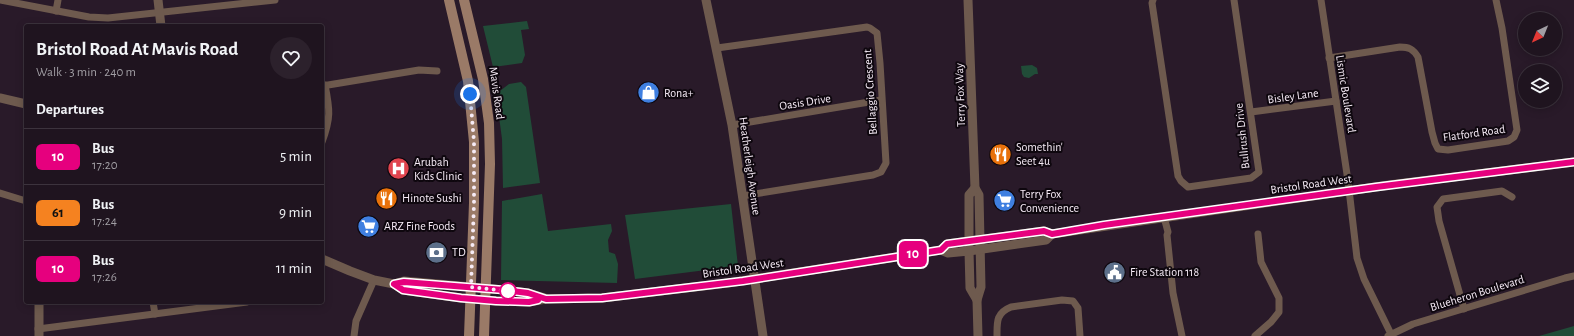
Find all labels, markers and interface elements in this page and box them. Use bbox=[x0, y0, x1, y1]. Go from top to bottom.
north arrow bbox=[1518, 12, 1562, 56]
map controls bbox=[1518, 12, 1562, 108]
button: heart bbox=[270, 37, 312, 79]
text: Bristol Road At Mavis Road bbox=[36, 40, 238, 59]
street label: Bellaggio Crescent bbox=[861, 49, 879, 135]
street label: Lismic Boulevard bbox=[1334, 54, 1358, 134]
street label: Terry Fox Way bbox=[953, 63, 968, 127]
button: layers bbox=[1518, 64, 1562, 108]
text: Walk · 3 min · 240 m bbox=[36, 66, 136, 79]
street label: Mavis Road bbox=[487, 66, 507, 120]
shop icon: Rona+ bbox=[635, 80, 661, 106]
your location bbox=[460, 84, 480, 104]
street label: Bisley Lane bbox=[1267, 86, 1319, 107]
place label: Rona+ bbox=[664, 87, 694, 99]
street label: Oasis Drive bbox=[778, 92, 832, 112]
text: Departures bbox=[36, 102, 104, 117]
street label: Bullrush Drive bbox=[1233, 102, 1251, 170]
street label: Heatherleigh Avenue bbox=[737, 116, 763, 216]
street label: Flatford Road bbox=[1442, 123, 1506, 143]
text: Bus bbox=[92, 141, 114, 156]
restaurant icon: Somethin' Seet 4u bbox=[987, 141, 1013, 167]
place label: Somethin' Seet 4u bbox=[1016, 141, 1063, 167]
text: 5 min bbox=[280, 149, 312, 164]
text: 10 bbox=[52, 150, 64, 164]
hospital icon: Arubah Kids Clinic bbox=[386, 156, 412, 182]
place label: Arubah Kids Clinic bbox=[414, 156, 462, 182]
text: 17:20 bbox=[92, 159, 118, 172]
street label: Bristol Road West bbox=[1270, 172, 1353, 196]
restaurant icon: Hinote Sushi bbox=[374, 185, 400, 211]
supermarket icon: Terry Fox Convenience bbox=[991, 188, 1017, 214]
place label: Terry Fox Convenience bbox=[1020, 188, 1079, 214]
place label: Hinote Sushi bbox=[402, 192, 462, 204]
text: Bus bbox=[92, 197, 114, 212]
text: 9 min bbox=[279, 205, 312, 220]
text: 61 bbox=[52, 206, 64, 220]
supermarket icon: ARZ Fine Foods bbox=[355, 213, 381, 239]
text: 17:24 bbox=[92, 215, 117, 228]
place label: ARZ Fine Foods bbox=[384, 220, 455, 232]
bank icon: TD bbox=[423, 239, 449, 265]
line badge: 10 bbox=[895, 241, 931, 267]
place label: TD bbox=[452, 246, 466, 258]
text: 10 bbox=[907, 247, 919, 261]
text: Bus bbox=[92, 253, 114, 268]
street label: Bristol Road West bbox=[702, 256, 785, 280]
public building icon: Fire Station 118 bbox=[1102, 259, 1128, 285]
text: 11 min bbox=[276, 261, 312, 276]
text: 10 bbox=[52, 262, 64, 276]
place label: Fire Station 118 bbox=[1130, 266, 1199, 278]
text: 17:26 bbox=[92, 271, 117, 284]
street label: Blueheron Boulevard bbox=[1428, 273, 1526, 313]
unlabelled marker bbox=[499, 282, 517, 300]

